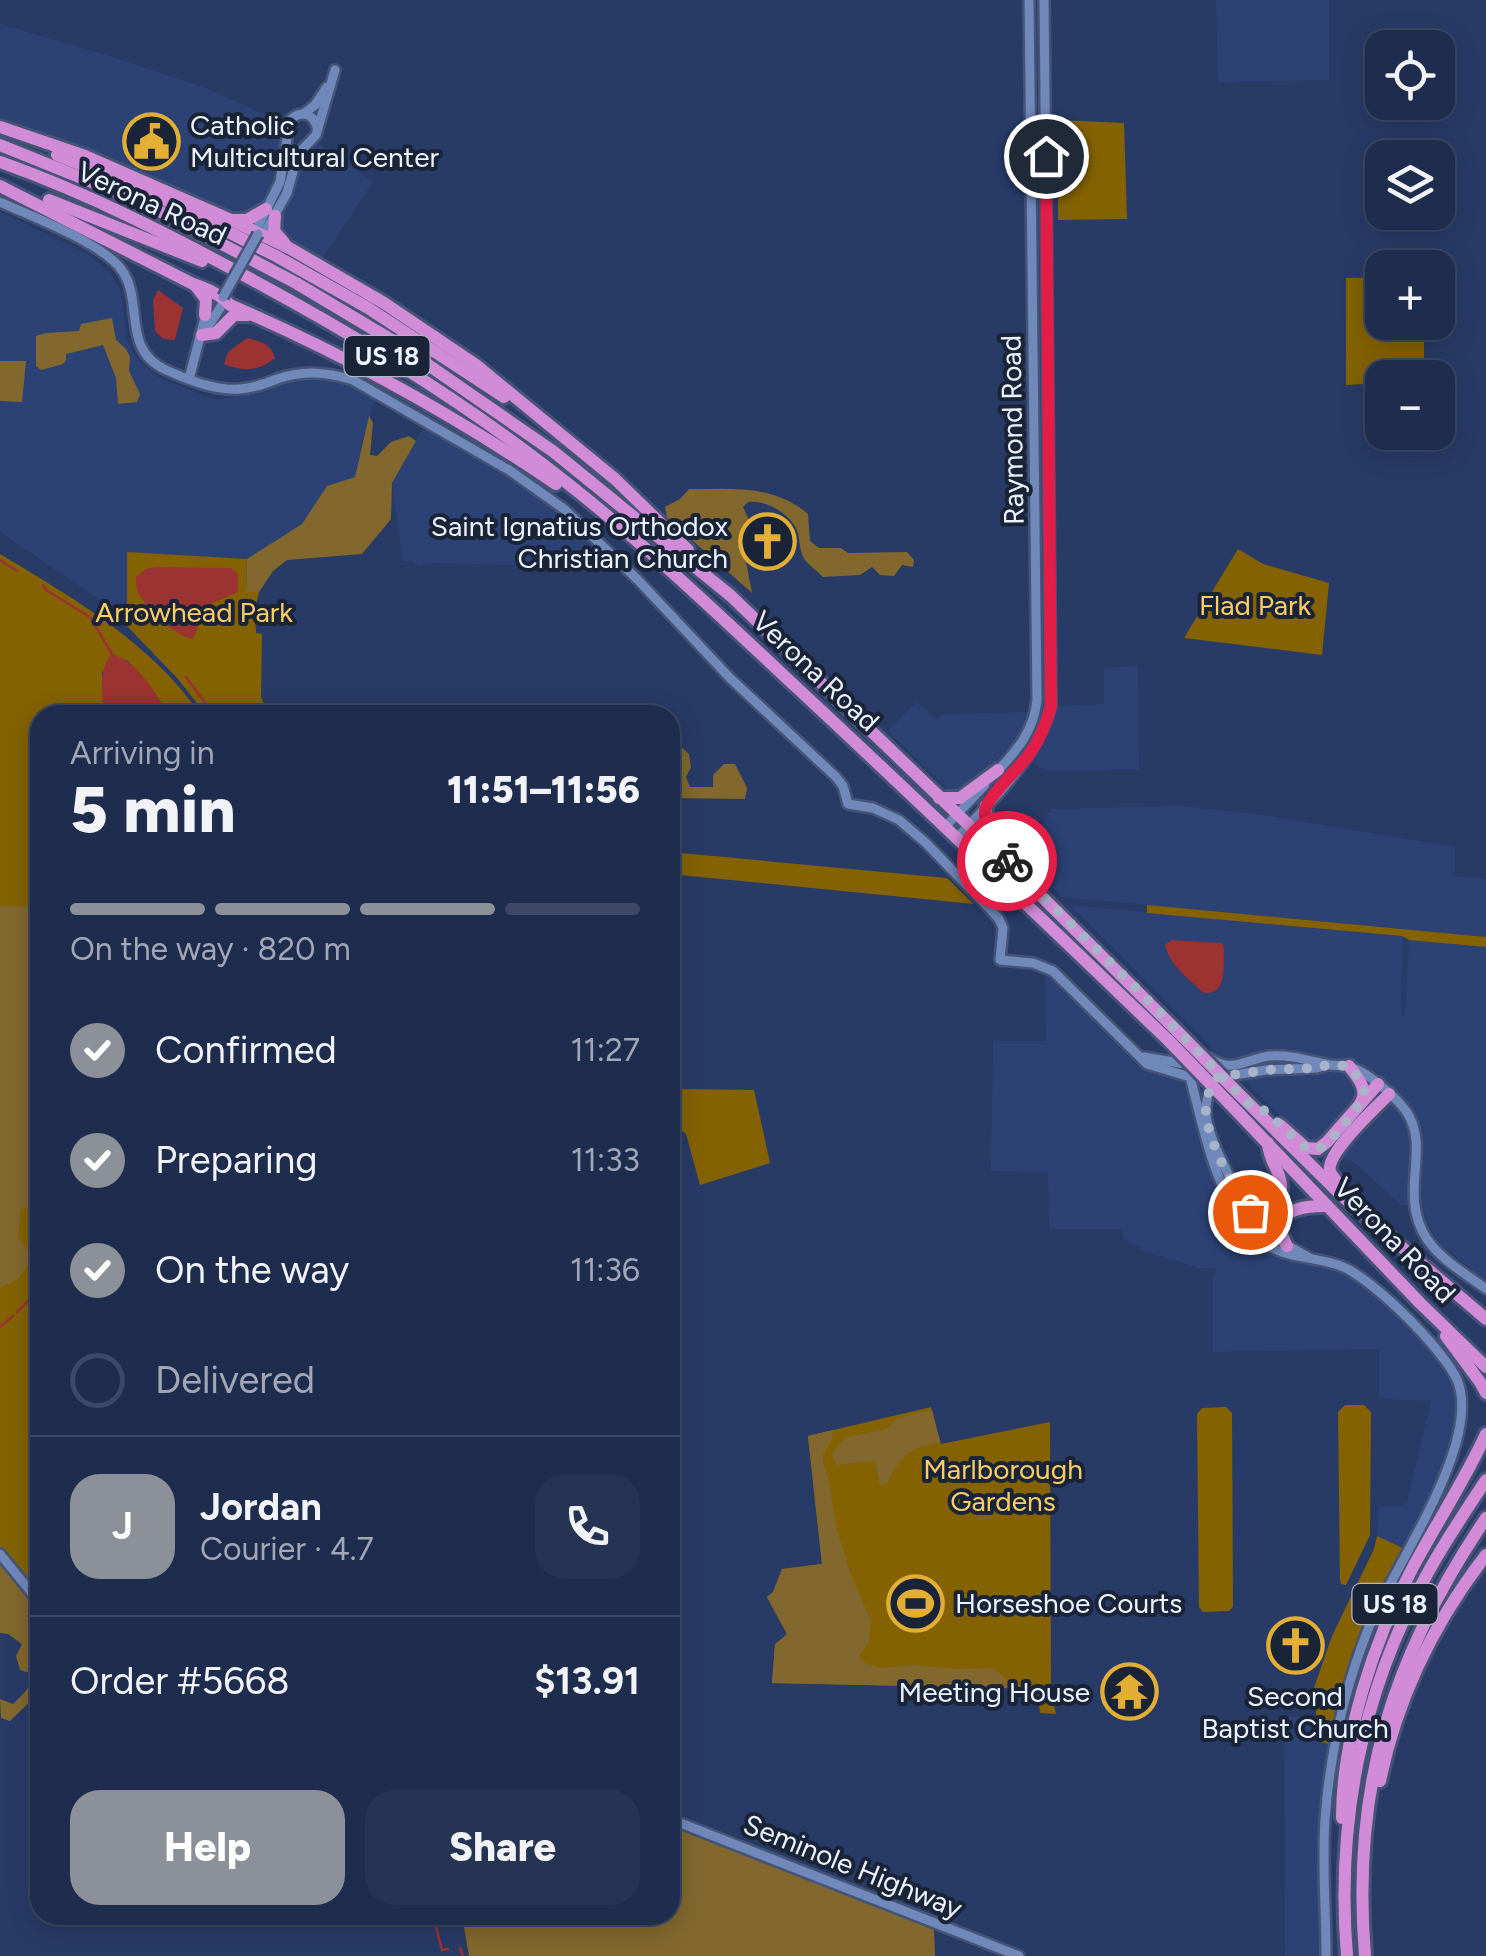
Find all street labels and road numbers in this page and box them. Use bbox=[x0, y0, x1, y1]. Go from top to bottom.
street label: Verona Road bbox=[72, 154, 232, 252]
street label: Raymond Road bbox=[993, 335, 1031, 525]
road number: US 18 bbox=[344, 336, 430, 376]
street label: Verona Road bbox=[746, 604, 886, 738]
street label: Verona Road bbox=[1327, 1170, 1463, 1310]
road number: US 18 bbox=[1352, 1584, 1438, 1624]
street label: Seminole Highway bbox=[739, 1807, 968, 1925]

